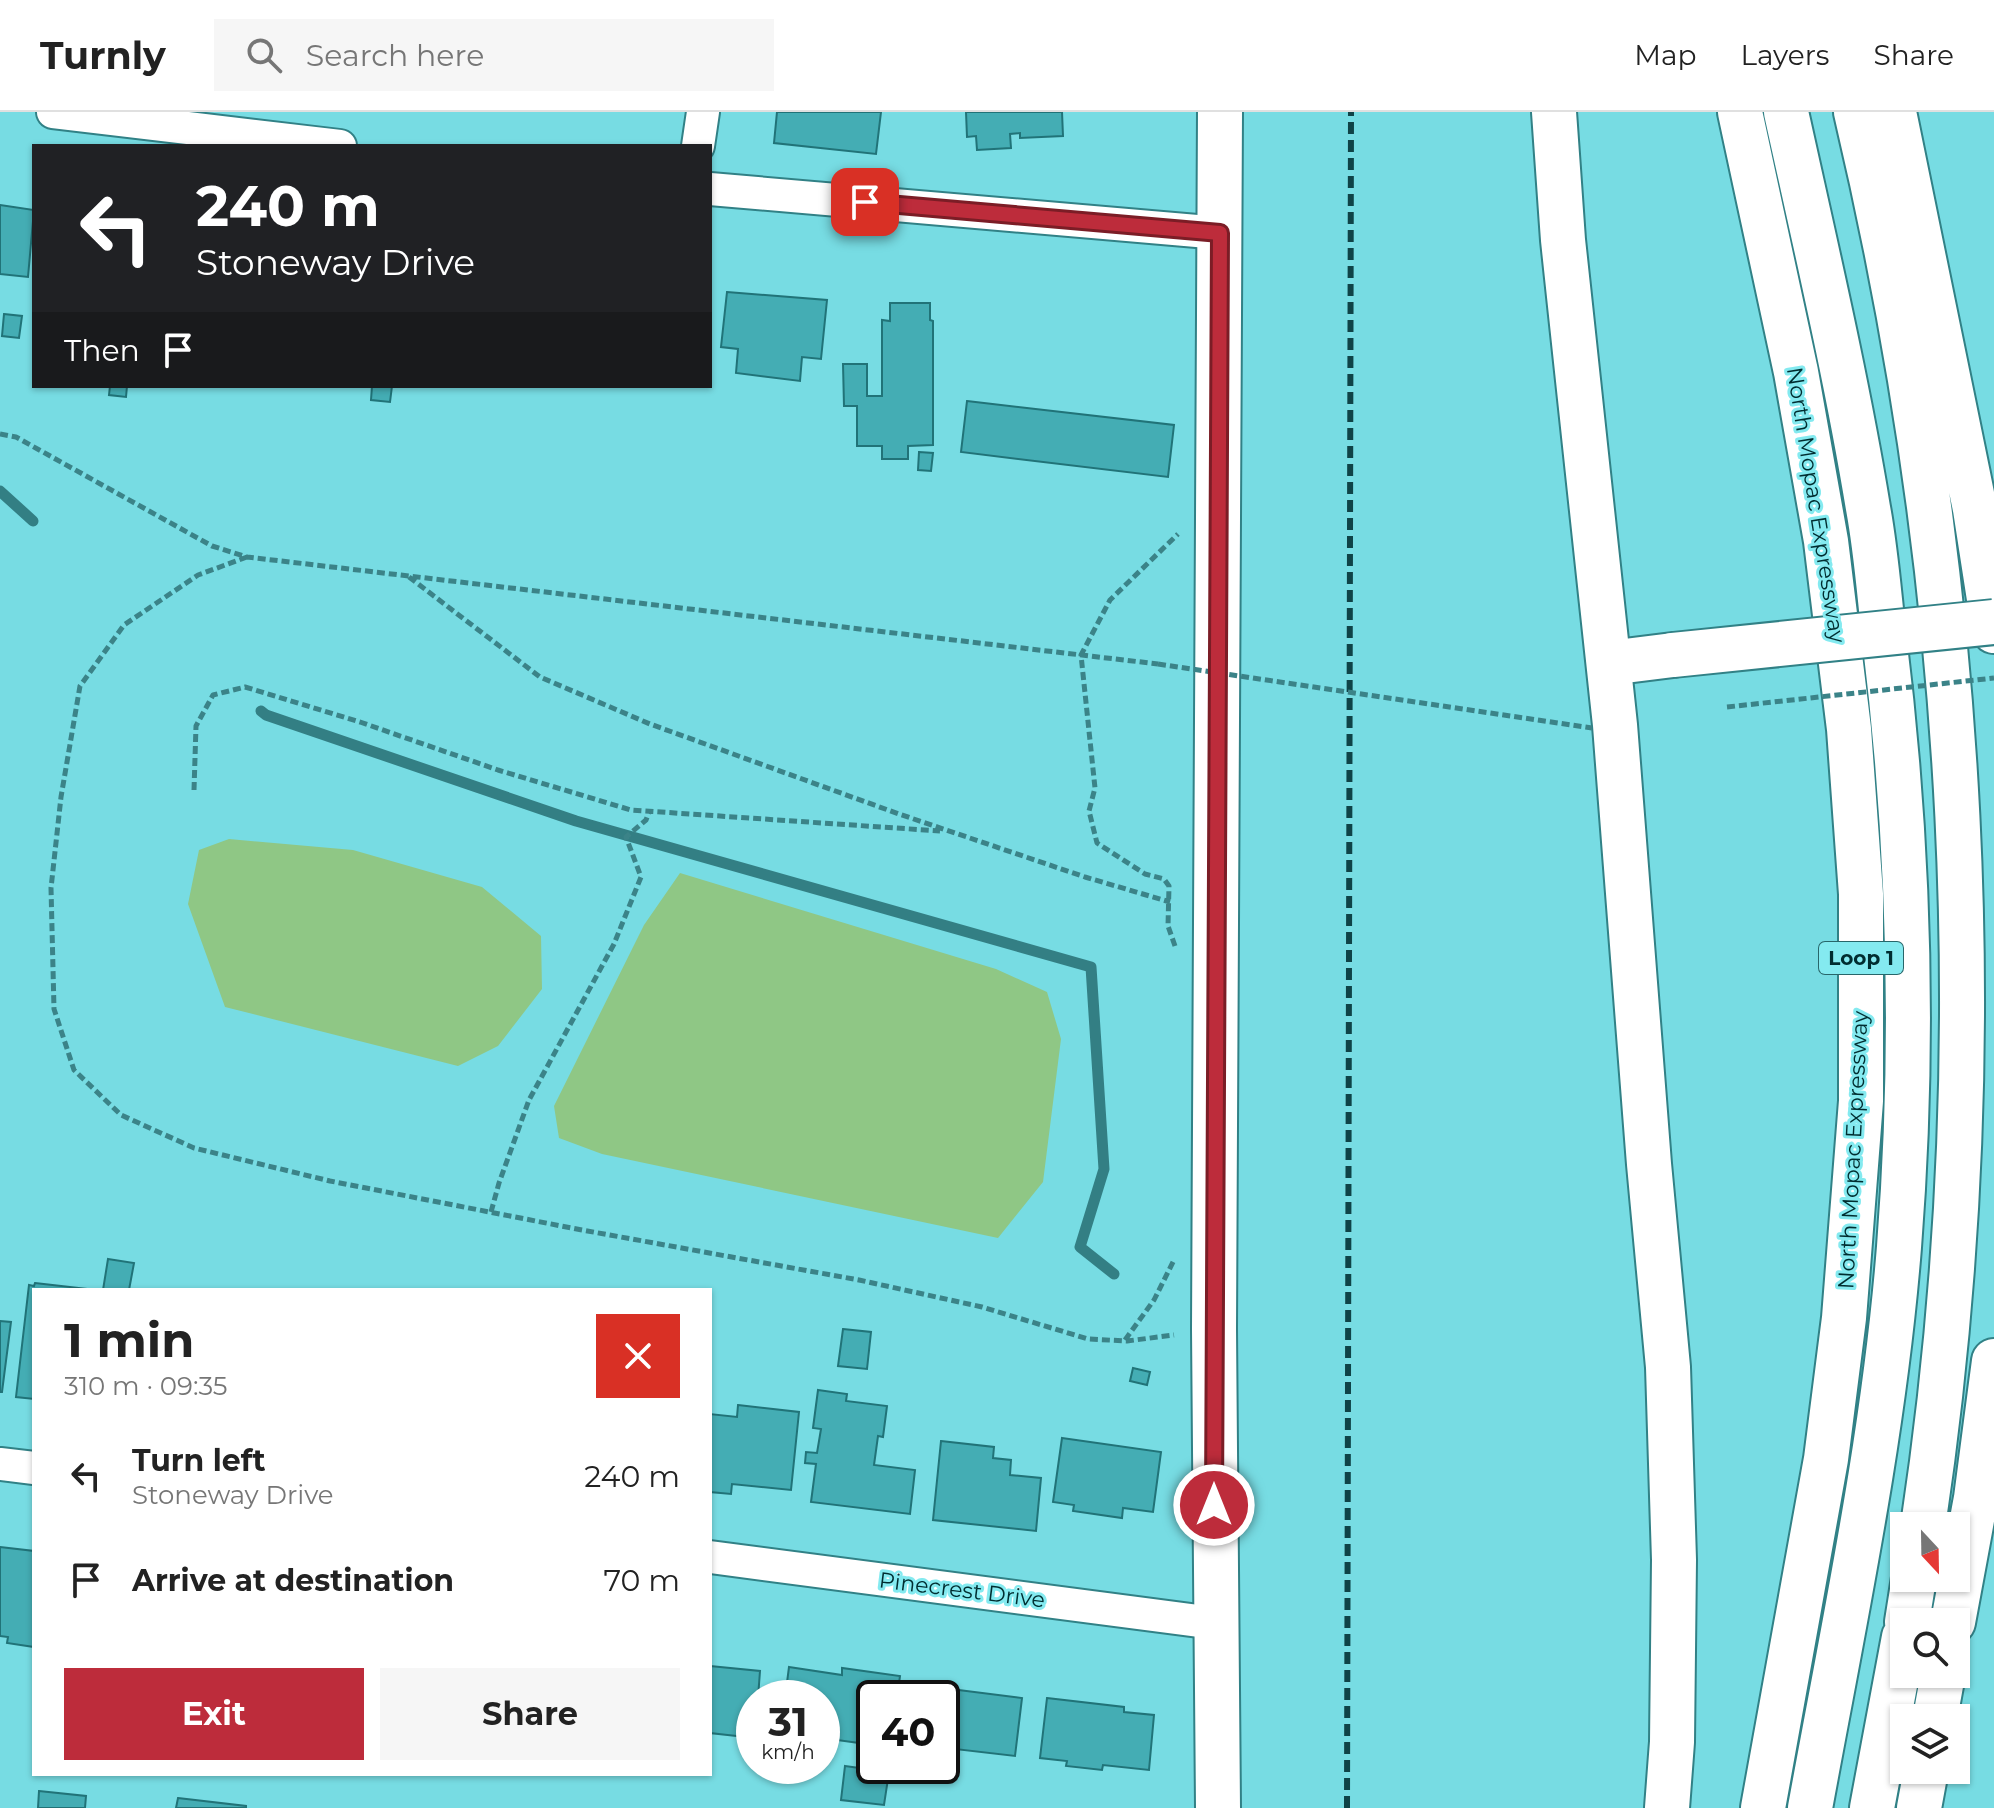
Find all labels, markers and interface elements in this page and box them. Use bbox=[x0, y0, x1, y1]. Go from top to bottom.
search box bbox=[214, 19, 774, 91]
text: Turnly bbox=[40, 32, 166, 79]
icon: search bbox=[242, 33, 286, 77]
text: Search here bbox=[306, 37, 484, 74]
text: Map bbox=[1634, 38, 1697, 72]
text: Layers bbox=[1741, 38, 1830, 72]
text: Share bbox=[1874, 38, 1954, 72]
pin bbox=[831, 168, 899, 236]
text: 240 m bbox=[196, 172, 380, 240]
icon: left bbox=[64, 176, 168, 280]
icon: arrive bbox=[843, 180, 887, 224]
text: Stoneway Drive bbox=[196, 240, 475, 284]
icon: arrive bbox=[156, 328, 200, 372]
text: Then bbox=[64, 332, 140, 369]
street label: North Mopac Expressway bbox=[1781, 365, 1851, 645]
road number: Loop 1 bbox=[1819, 942, 1903, 974]
street label: North Mopac Expressway bbox=[1832, 1010, 1874, 1290]
text: 1 min bbox=[64, 1311, 194, 1369]
button: close bbox=[596, 1314, 680, 1398]
text: 310 m · 09:35 bbox=[64, 1370, 228, 1402]
text: Turn left bbox=[132, 1442, 265, 1479]
icon: left bbox=[64, 1454, 108, 1498]
text: 240 m bbox=[584, 1458, 680, 1495]
position arrow bbox=[1172, 1463, 1256, 1547]
text: Stoneway Drive bbox=[132, 1479, 334, 1511]
north arrow bbox=[1890, 1512, 1970, 1592]
map controls bbox=[1890, 1512, 1970, 1784]
icon: arrive bbox=[64, 1558, 108, 1602]
text: Arrive at destination bbox=[132, 1562, 454, 1599]
text: 70 m bbox=[603, 1562, 680, 1599]
street label: Pinecrest Drive bbox=[877, 1566, 1047, 1614]
button: search bbox=[1890, 1608, 1970, 1688]
button: Exit bbox=[64, 1668, 364, 1760]
button: Share bbox=[380, 1668, 680, 1760]
speed limit sign: 40 bbox=[856, 1680, 960, 1784]
text: 31 bbox=[768, 1697, 808, 1746]
button: layers bbox=[1890, 1704, 1970, 1784]
text: km/h bbox=[761, 1740, 815, 1764]

